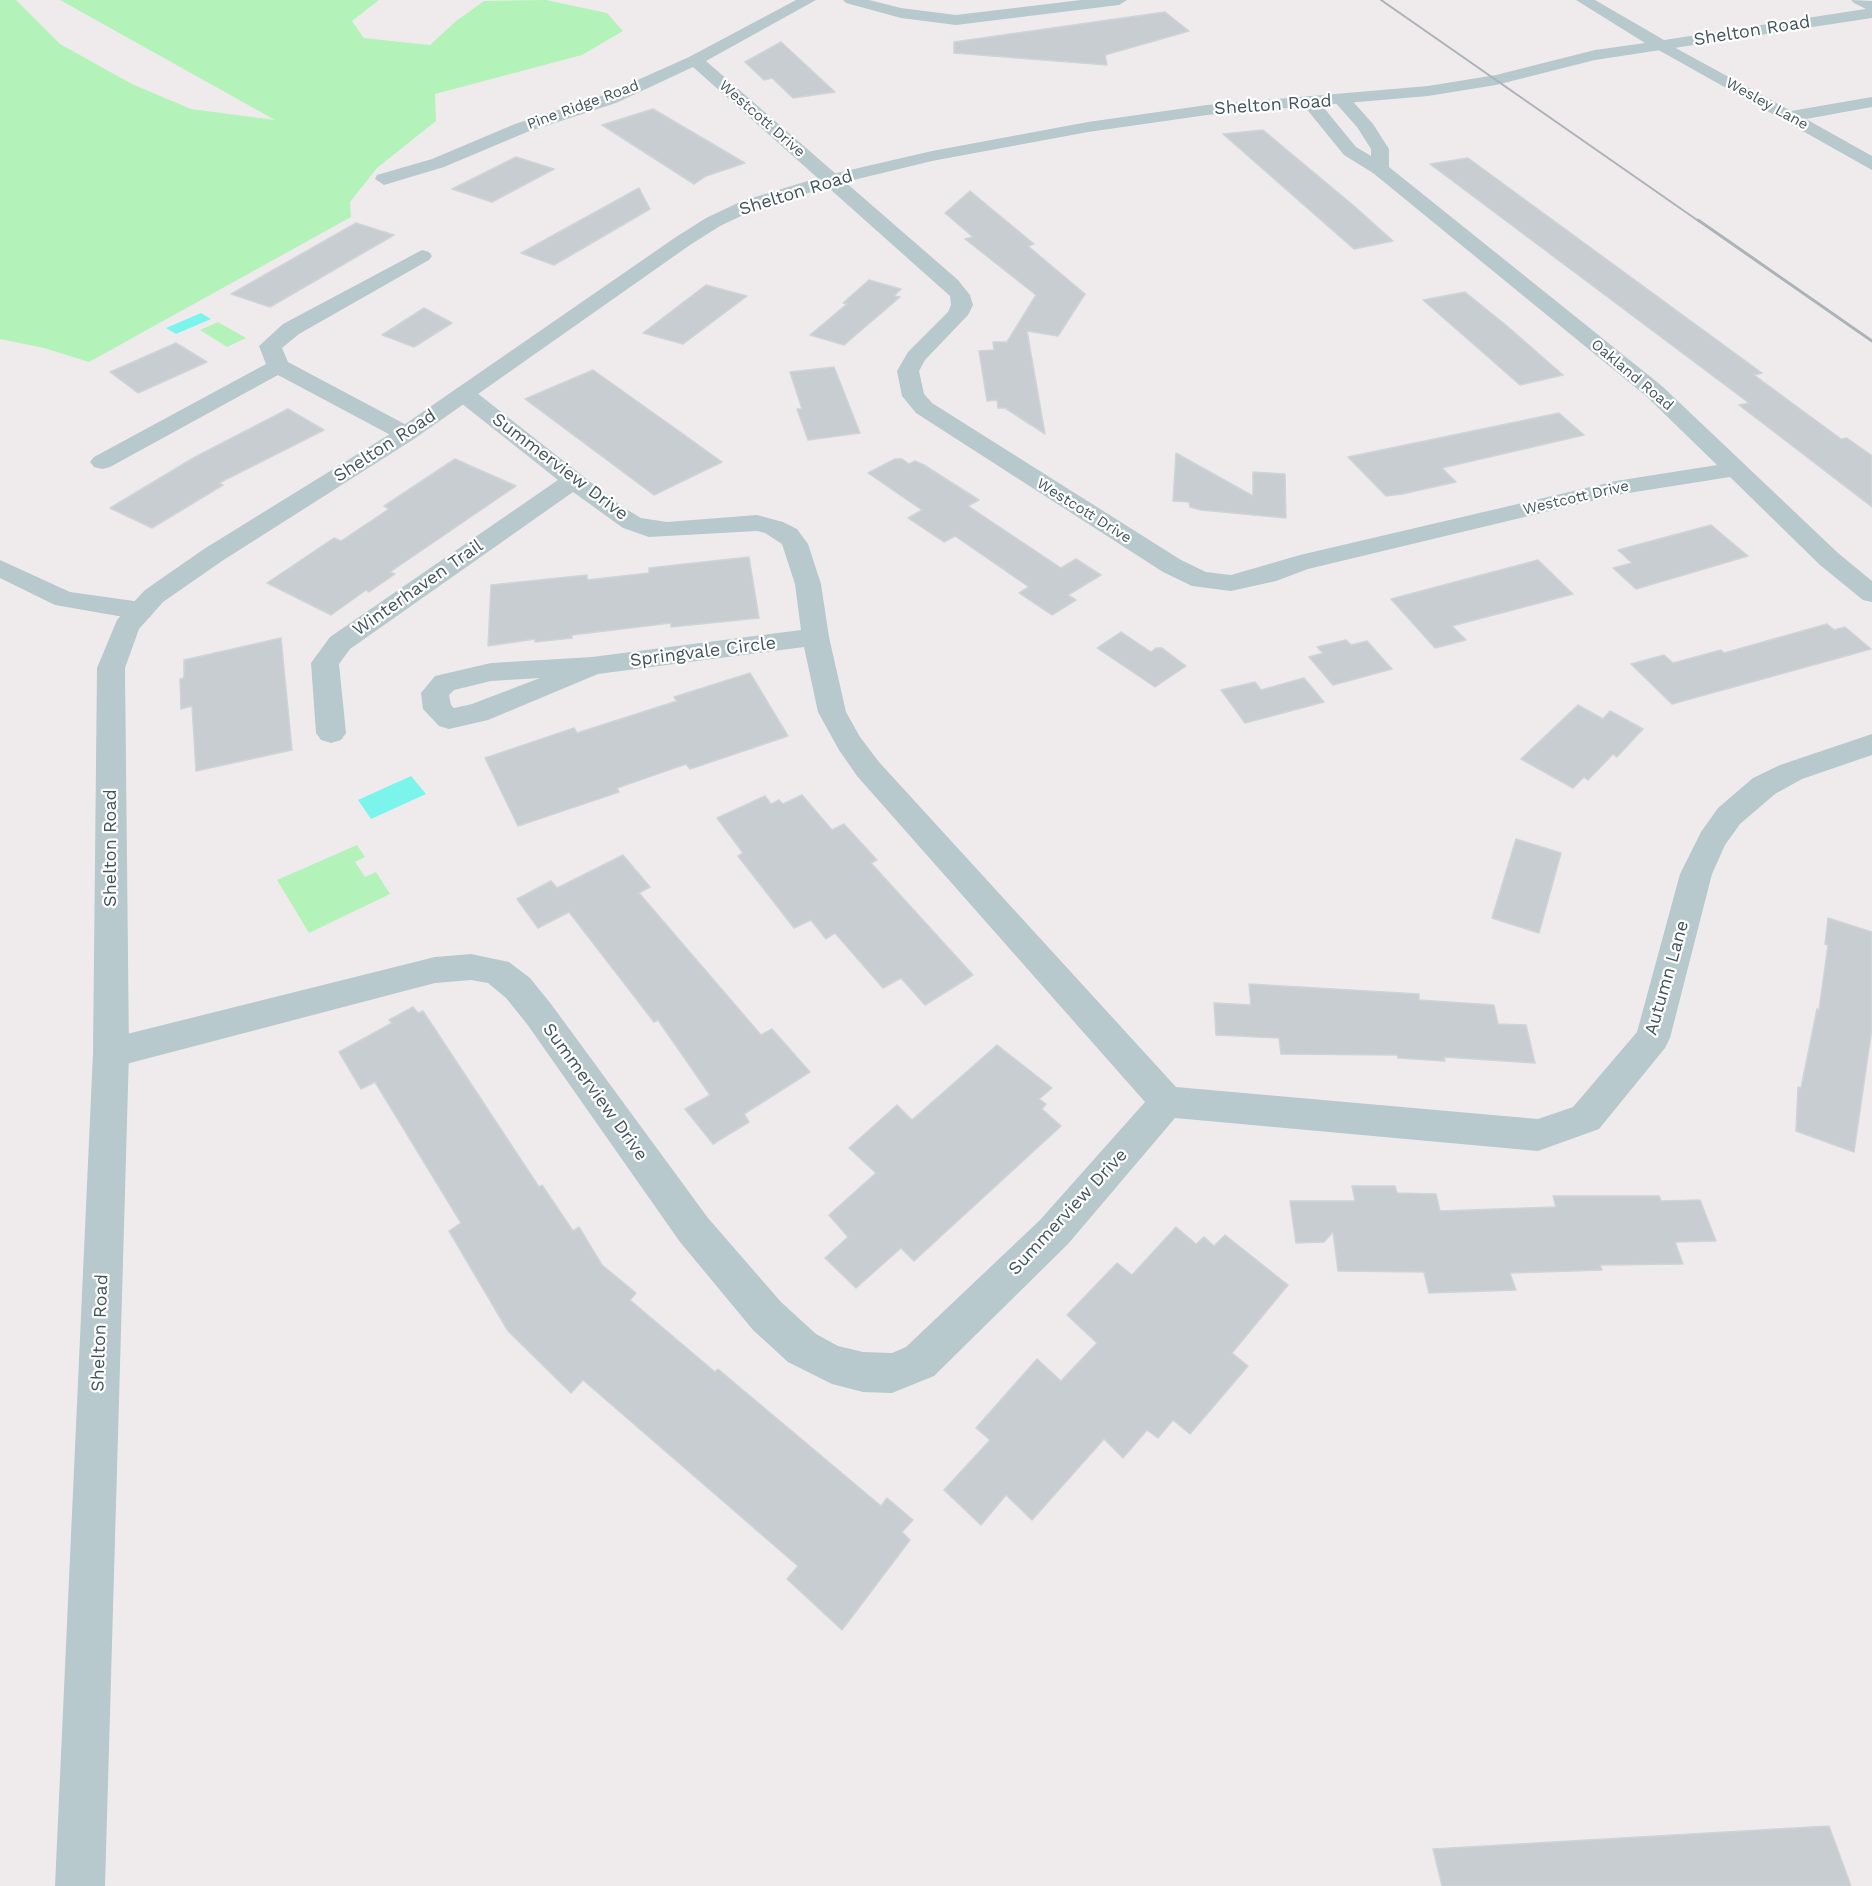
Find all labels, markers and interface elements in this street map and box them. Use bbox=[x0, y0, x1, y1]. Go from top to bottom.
street label: Shelton Road bbox=[1692, 11, 1812, 51]
street label: Wesley Lane bbox=[1723, 74, 1811, 134]
street label: Pine Ridge Road bbox=[525, 76, 641, 134]
street label: Westcott Drive bbox=[715, 77, 809, 161]
street label: Shelton Road bbox=[1214, 90, 1332, 120]
street label: Shelton Road bbox=[737, 165, 855, 221]
street label: Oakland Road bbox=[1587, 335, 1677, 415]
street label: Shelton Road bbox=[330, 405, 440, 487]
street label: Summerview Drive bbox=[488, 409, 632, 525]
street label: Westcott Drive bbox=[1033, 475, 1135, 547]
street label: Westcott Drive bbox=[1521, 477, 1631, 519]
street label: Winterhaven Trail bbox=[349, 535, 487, 641]
street label: Springvale Circle bbox=[629, 632, 777, 672]
street label: Shelton Road bbox=[100, 789, 122, 907]
street label: Autumn Lane bbox=[1640, 918, 1694, 1038]
street label: Summerview Drive bbox=[538, 1019, 652, 1165]
street label: Summerview Drive bbox=[1004, 1144, 1132, 1280]
street label: Shelton Road bbox=[87, 1274, 113, 1392]

